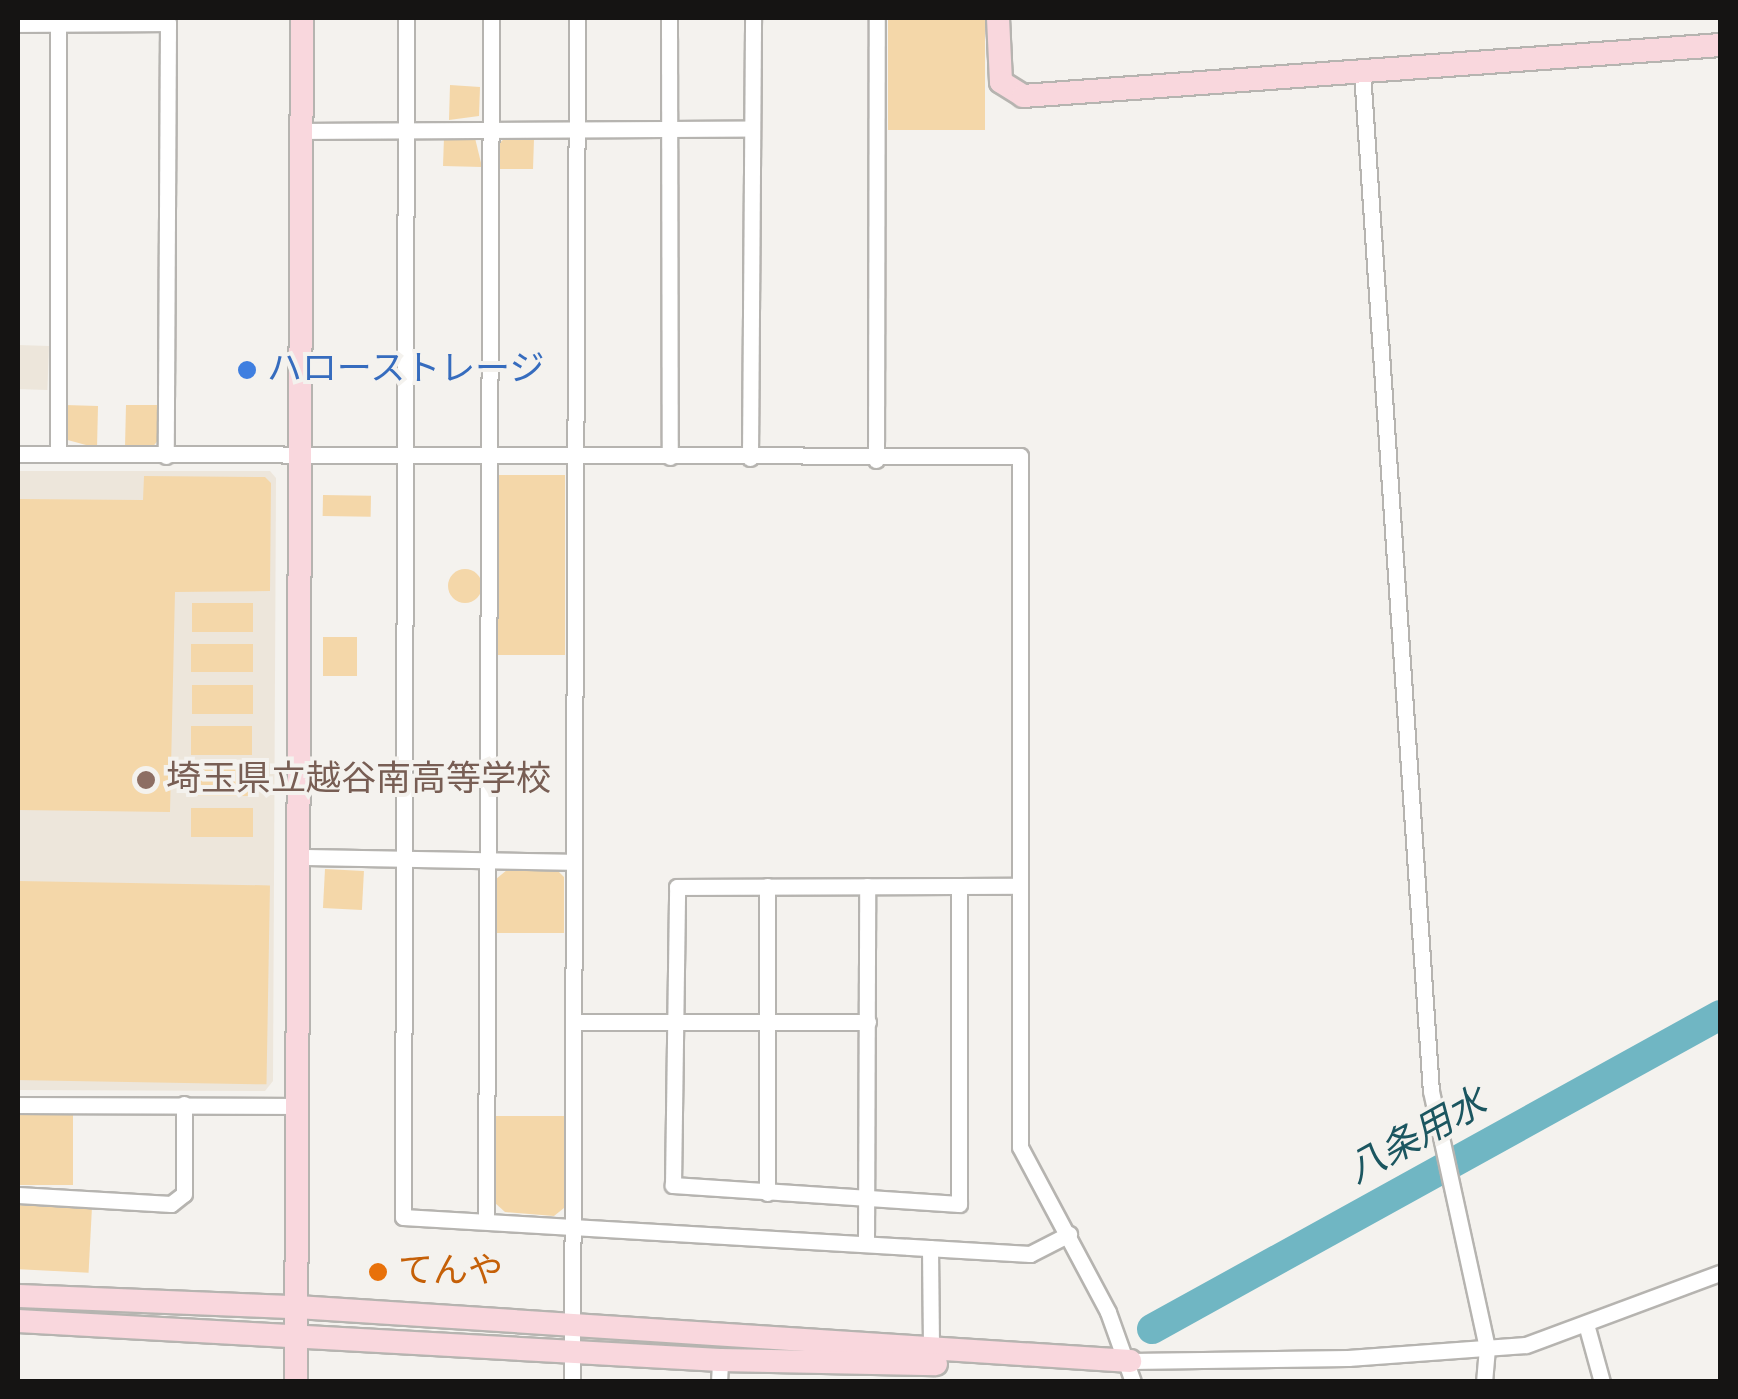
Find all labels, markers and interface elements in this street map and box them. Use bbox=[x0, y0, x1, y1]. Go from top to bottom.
place label: ハローストレージ bbox=[267, 349, 547, 391]
marker: ハローストレージ bbox=[236, 359, 258, 381]
place label: 埼玉県立越谷南高等学校 bbox=[166, 759, 551, 801]
marker: 埼玉県立越谷南高等学校 bbox=[135, 769, 157, 791]
water label: 八条用水 bbox=[1339, 1080, 1495, 1194]
place label: てんや bbox=[398, 1251, 503, 1293]
marker: てんや bbox=[367, 1261, 389, 1283]

